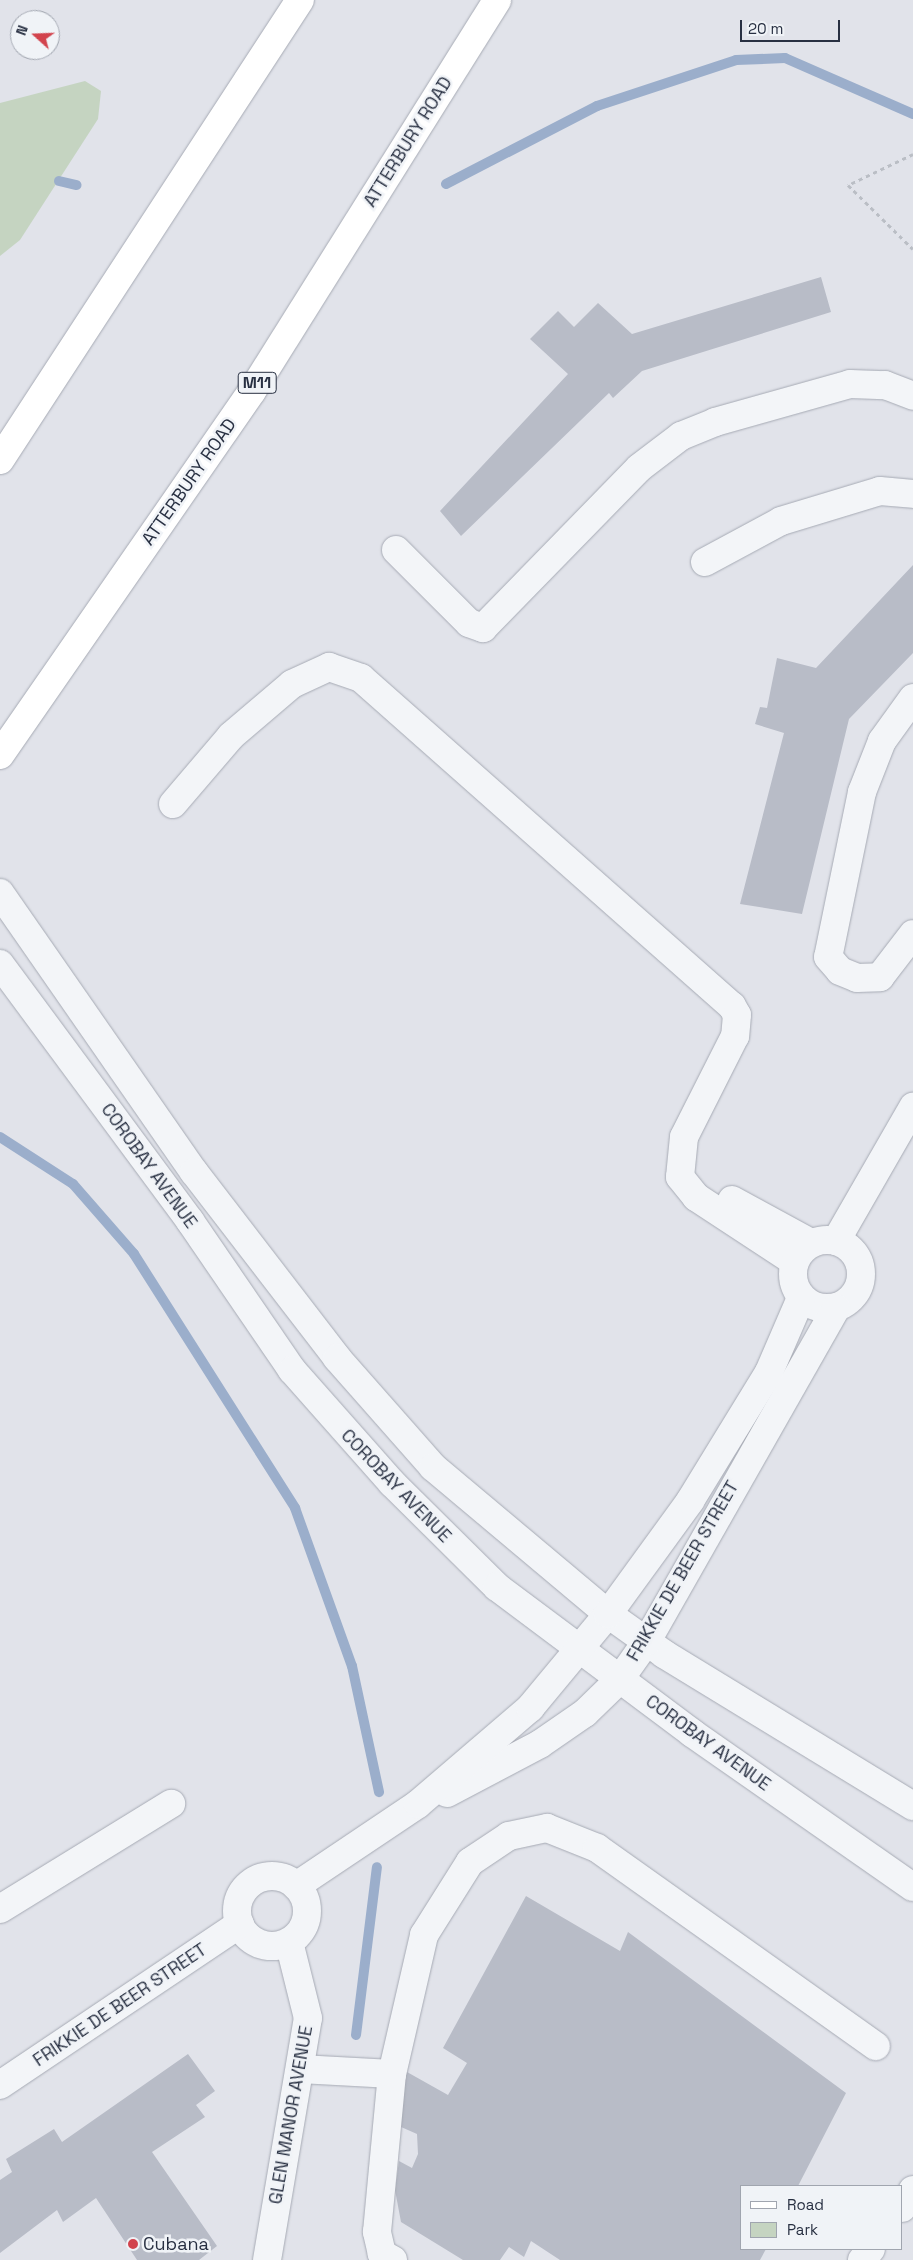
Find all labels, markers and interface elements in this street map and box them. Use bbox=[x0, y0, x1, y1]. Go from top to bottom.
north arrow bbox=[10, 10, 60, 60]
scale bar bbox=[743, 10, 843, 42]
text: 20 m bbox=[748, 19, 783, 38]
text: N bbox=[12, 23, 32, 38]
street label: ATTERBURY ROAD bbox=[359, 73, 457, 211]
road number: M11 bbox=[237, 369, 277, 396]
street label: ATTERBURY ROAD bbox=[137, 414, 241, 550]
street label: COROBAY AVENUE bbox=[96, 1099, 202, 1233]
street label: COROBAY AVENUE bbox=[336, 1425, 456, 1547]
street label: FRIKKIE DE BEER STREET bbox=[622, 1477, 744, 1665]
street label: COROBAY AVENUE bbox=[641, 1690, 775, 1796]
street label: FRIKKIE DE BEER STREET bbox=[29, 1939, 211, 2071]
street label: GLEN MANOR AVENUE bbox=[265, 2024, 317, 2206]
legend bbox=[740, 2185, 903, 2250]
text: Road bbox=[787, 2195, 824, 2214]
text: Park bbox=[787, 2220, 818, 2239]
place label: Cubana bbox=[143, 2233, 209, 2255]
marker: Cubana bbox=[127, 2238, 139, 2250]

